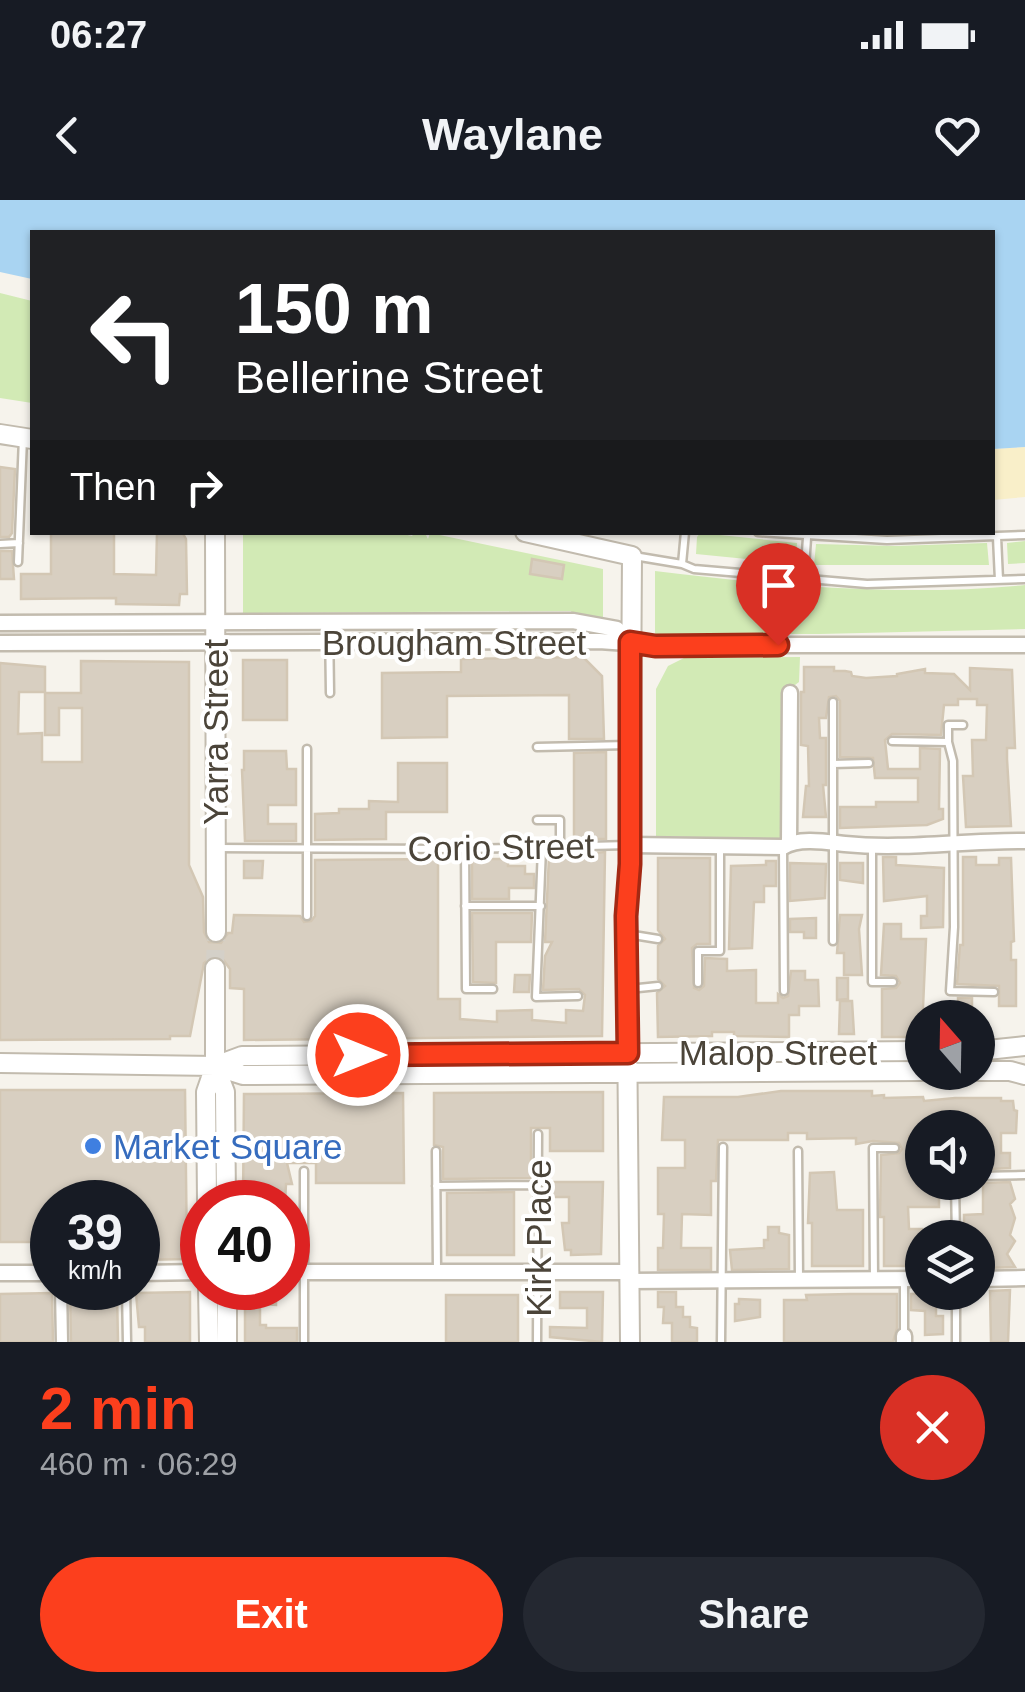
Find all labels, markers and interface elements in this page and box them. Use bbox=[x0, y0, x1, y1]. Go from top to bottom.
text: 06:27 bbox=[50, 14, 147, 56]
icon: back bbox=[40, 108, 95, 163]
icon: heart bbox=[930, 108, 985, 163]
text: Waylane bbox=[422, 109, 603, 160]
icon: left bbox=[70, 270, 200, 400]
text: 150 m bbox=[235, 270, 433, 348]
text: Bellerine Street bbox=[235, 352, 543, 403]
icon: right bbox=[177, 460, 232, 515]
text: Then bbox=[70, 466, 157, 508]
pin bbox=[736, 543, 821, 646]
icon: arrive bbox=[751, 558, 806, 613]
street label: Brougham Street bbox=[322, 623, 587, 662]
street label: Yarra Street bbox=[196, 639, 235, 825]
street label: Corio Street bbox=[407, 826, 595, 868]
north arrow bbox=[905, 1000, 995, 1090]
map controls bbox=[905, 1000, 995, 1310]
position arrow bbox=[306, 1003, 410, 1107]
street label: Malop Street bbox=[679, 1033, 877, 1072]
button: sound bbox=[905, 1110, 995, 1200]
place label: Market Square bbox=[113, 1127, 343, 1166]
marker: Market Square bbox=[82, 1135, 104, 1157]
street label: Kirk Place bbox=[519, 1159, 558, 1317]
speed limit sign: 40 bbox=[180, 1180, 310, 1310]
text: 39 bbox=[67, 1205, 123, 1261]
button: layers bbox=[905, 1220, 995, 1310]
text: km/h bbox=[68, 1256, 122, 1284]
text: 2 min bbox=[40, 1375, 197, 1442]
button: close bbox=[880, 1375, 985, 1480]
text: 460 m · 06:29 bbox=[40, 1446, 237, 1482]
button: Exit bbox=[40, 1557, 503, 1672]
button: Share bbox=[523, 1557, 985, 1672]

